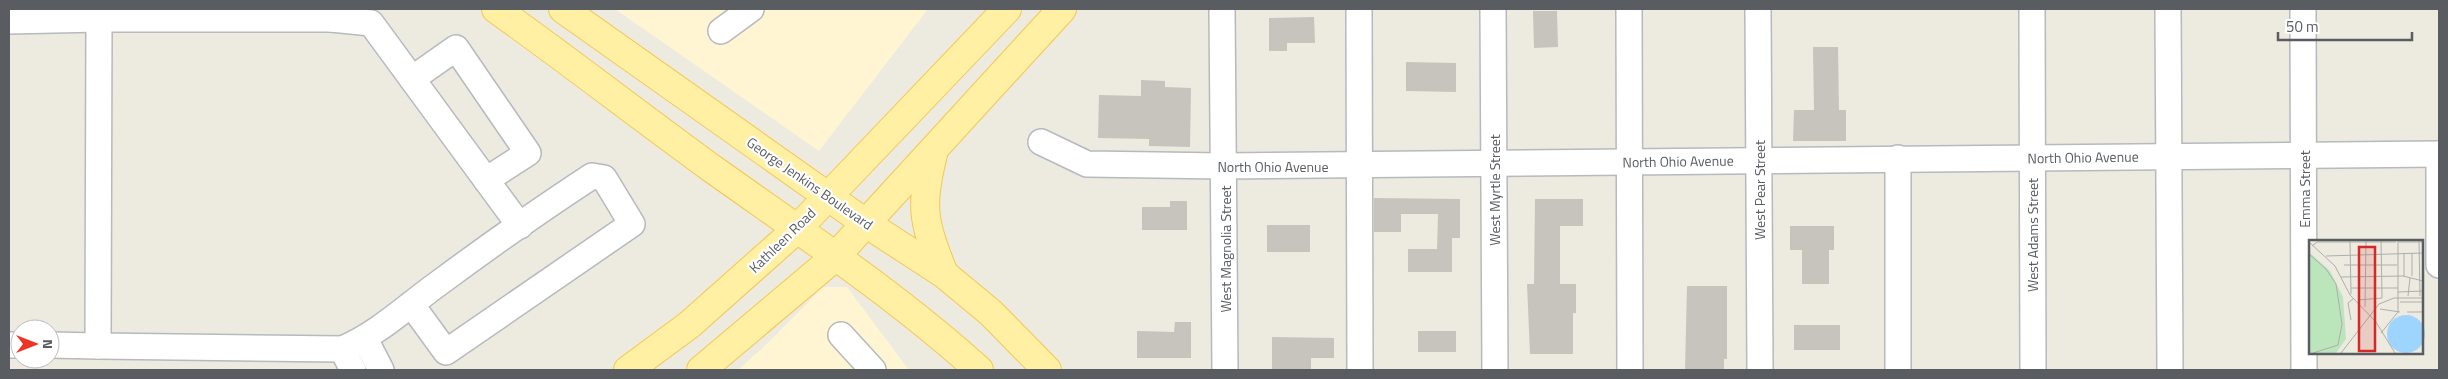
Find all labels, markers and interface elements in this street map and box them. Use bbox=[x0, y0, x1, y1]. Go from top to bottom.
scale bar bbox=[2278, 10, 2412, 42]
text: 50 m bbox=[2286, 15, 2319, 38]
street label: George Jenkins Boulevard bbox=[743, 131, 877, 235]
street label: West Myrtle Street bbox=[1484, 134, 1505, 246]
street label: West Pear Street bbox=[1749, 140, 1770, 240]
street label: North Ohio Avenue bbox=[2027, 146, 2139, 168]
street label: North Ohio Avenue bbox=[1622, 150, 1734, 172]
street label: Emma Street bbox=[2294, 150, 2315, 228]
street label: North Ohio Avenue bbox=[1217, 156, 1329, 177]
street label: West Adams Street bbox=[2022, 178, 2043, 292]
street label: West Magnolia Street bbox=[1215, 185, 1236, 313]
street label: Kathleen Road bbox=[744, 203, 820, 277]
inset map bbox=[2309, 240, 2423, 354]
north arrow bbox=[10, 319, 60, 369]
text: N bbox=[38, 339, 59, 349]

